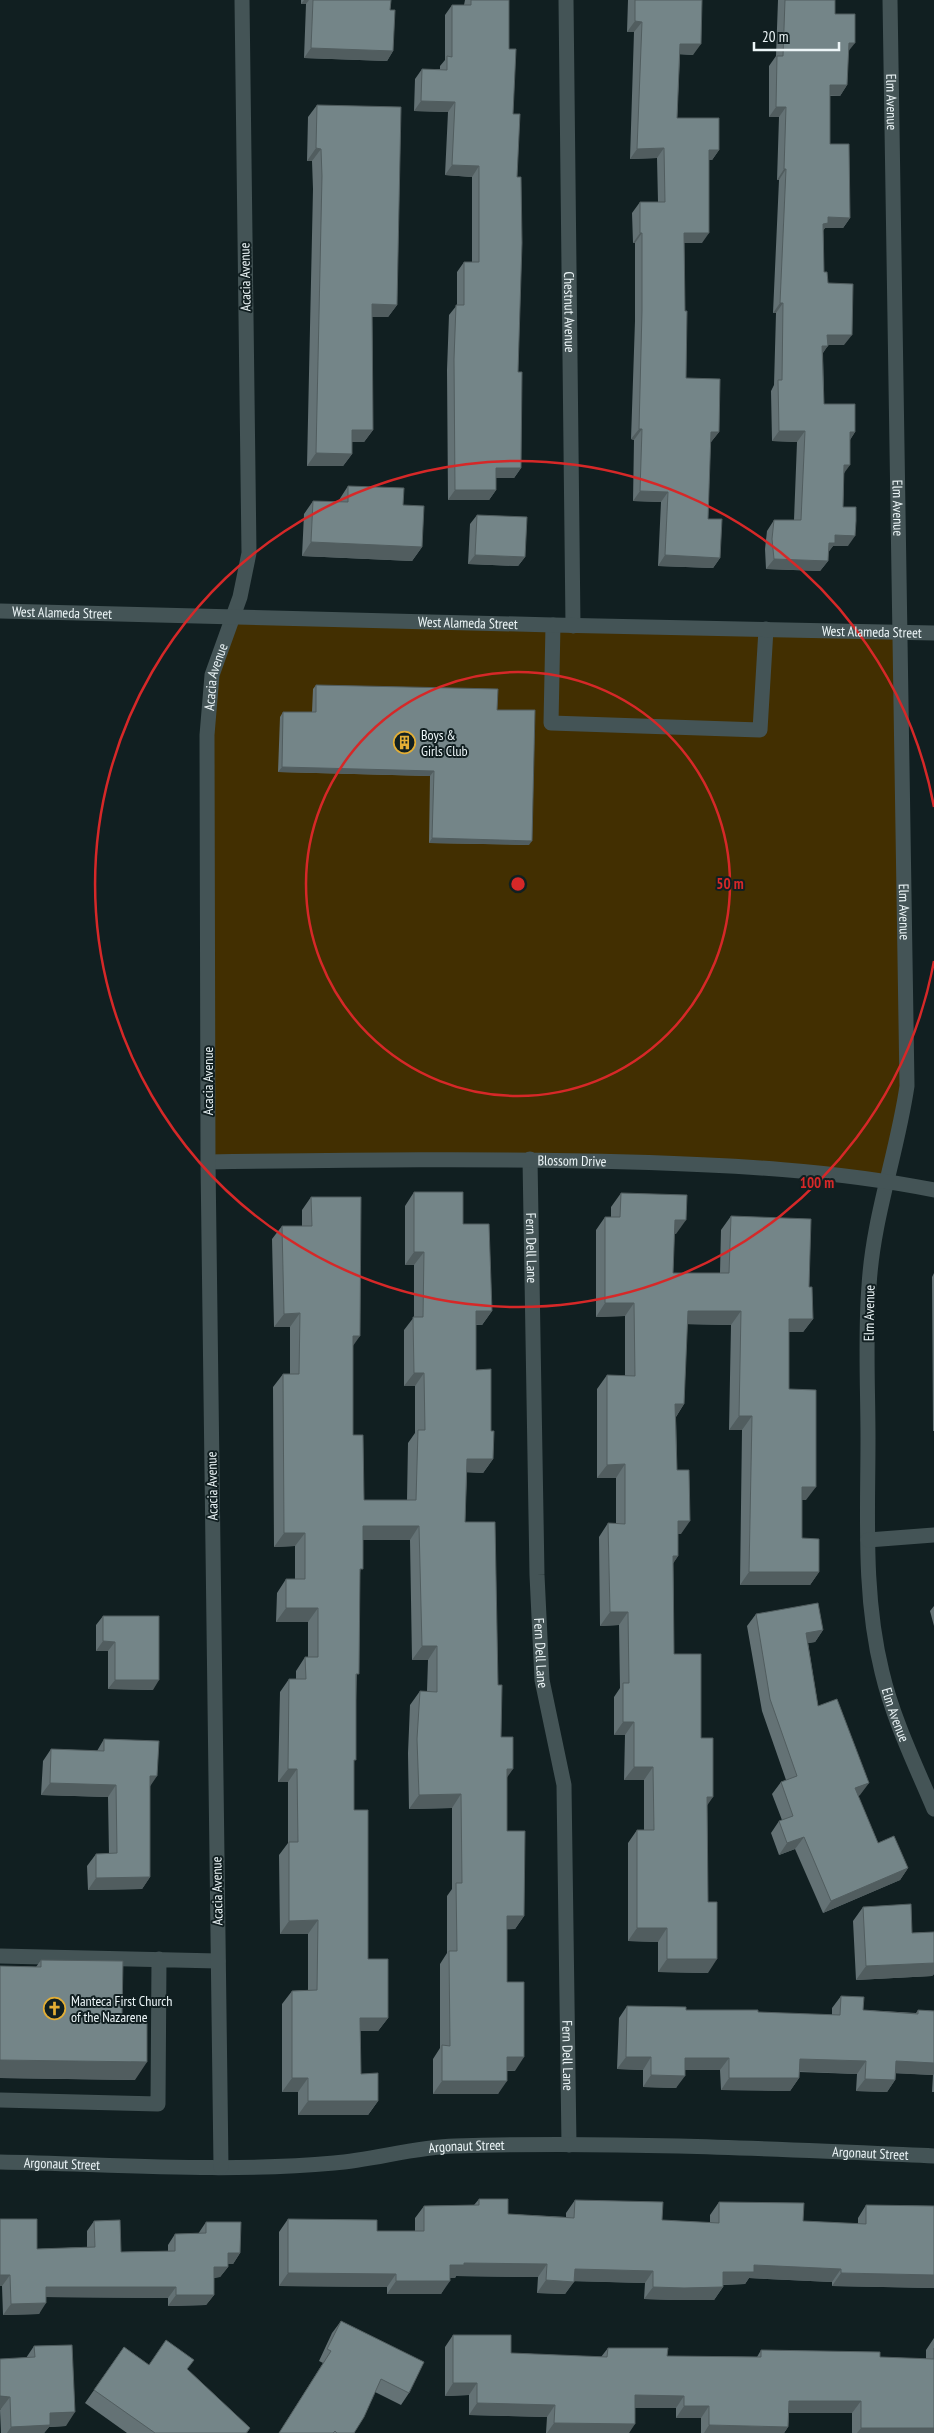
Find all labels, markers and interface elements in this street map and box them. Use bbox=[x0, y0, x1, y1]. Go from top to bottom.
scale bar bbox=[754, 20, 839, 52]
text: 20 m bbox=[762, 27, 788, 46]
street label: Elm Avenue bbox=[882, 74, 901, 131]
street label: Acacia Avenue bbox=[235, 242, 255, 311]
street label: Chestnut Avenue bbox=[560, 271, 579, 353]
street label: Elm Avenue bbox=[889, 480, 907, 537]
street label: West Alameda Street bbox=[12, 602, 112, 623]
street label: West Alameda Street bbox=[418, 613, 518, 633]
street label: West Alameda Street bbox=[822, 622, 922, 642]
street label: Acacia Avenue bbox=[200, 641, 232, 711]
place label: Boys & Girls Club bbox=[421, 726, 468, 760]
building icon: Boys & Girls Club bbox=[393, 731, 417, 755]
text: 50 m bbox=[716, 874, 744, 893]
centre of rings bbox=[509, 875, 527, 893]
street label: Elm Avenue bbox=[895, 884, 914, 940]
street label: Acacia Avenue bbox=[199, 1046, 217, 1115]
street label: Blossom Drive bbox=[537, 1151, 607, 1170]
text: 100 m bbox=[800, 1173, 834, 1192]
street label: Fern Dell Lane bbox=[522, 1213, 541, 1284]
street label: Elm Avenue bbox=[860, 1284, 878, 1341]
street label: Acacia Avenue bbox=[202, 1451, 222, 1520]
street label: Fern Dell Lane bbox=[530, 1617, 552, 1690]
street label: Elm Avenue bbox=[878, 1686, 913, 1745]
street label: Acacia Avenue bbox=[207, 1856, 227, 1925]
place label: Manteca First Church of the Nazarene bbox=[71, 1992, 172, 2026]
church icon: Manteca First Church of the Nazarene bbox=[43, 1997, 67, 2021]
street label: Fern Dell Lane bbox=[558, 2020, 577, 2091]
street label: Argonaut Street bbox=[427, 2136, 505, 2157]
street label: Argonaut Street bbox=[832, 2143, 909, 2164]
street label: Argonaut Street bbox=[24, 2154, 101, 2174]

